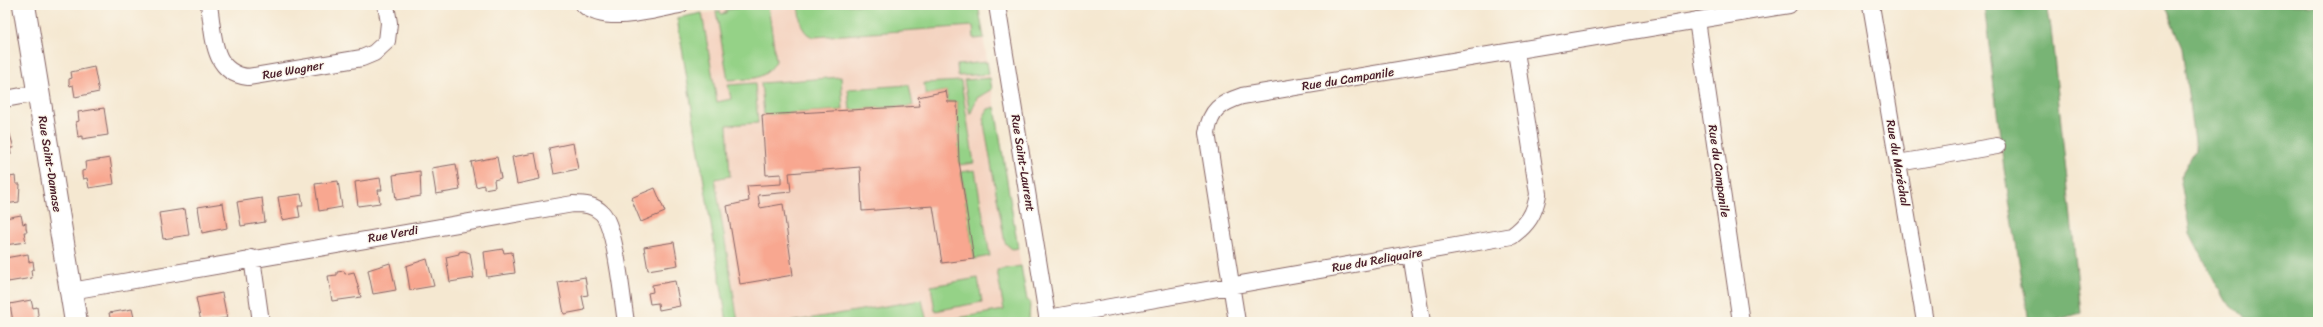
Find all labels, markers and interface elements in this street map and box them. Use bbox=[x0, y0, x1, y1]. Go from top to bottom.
street label: Rue Wagner bbox=[261, 54, 327, 86]
street label: Rue du Campanile bbox=[1300, 61, 1396, 97]
street label: Rue Saint-Laurent bbox=[1004, 113, 1042, 213]
street label: Rue Saint-Damase bbox=[32, 114, 68, 214]
street label: Rue du Maréchal bbox=[1880, 118, 1917, 209]
street label: Rue du Campanile bbox=[1702, 123, 1736, 219]
street label: Rue Verdi bbox=[366, 219, 420, 249]
street label: Rue du Reliquaire bbox=[1330, 241, 1424, 279]

